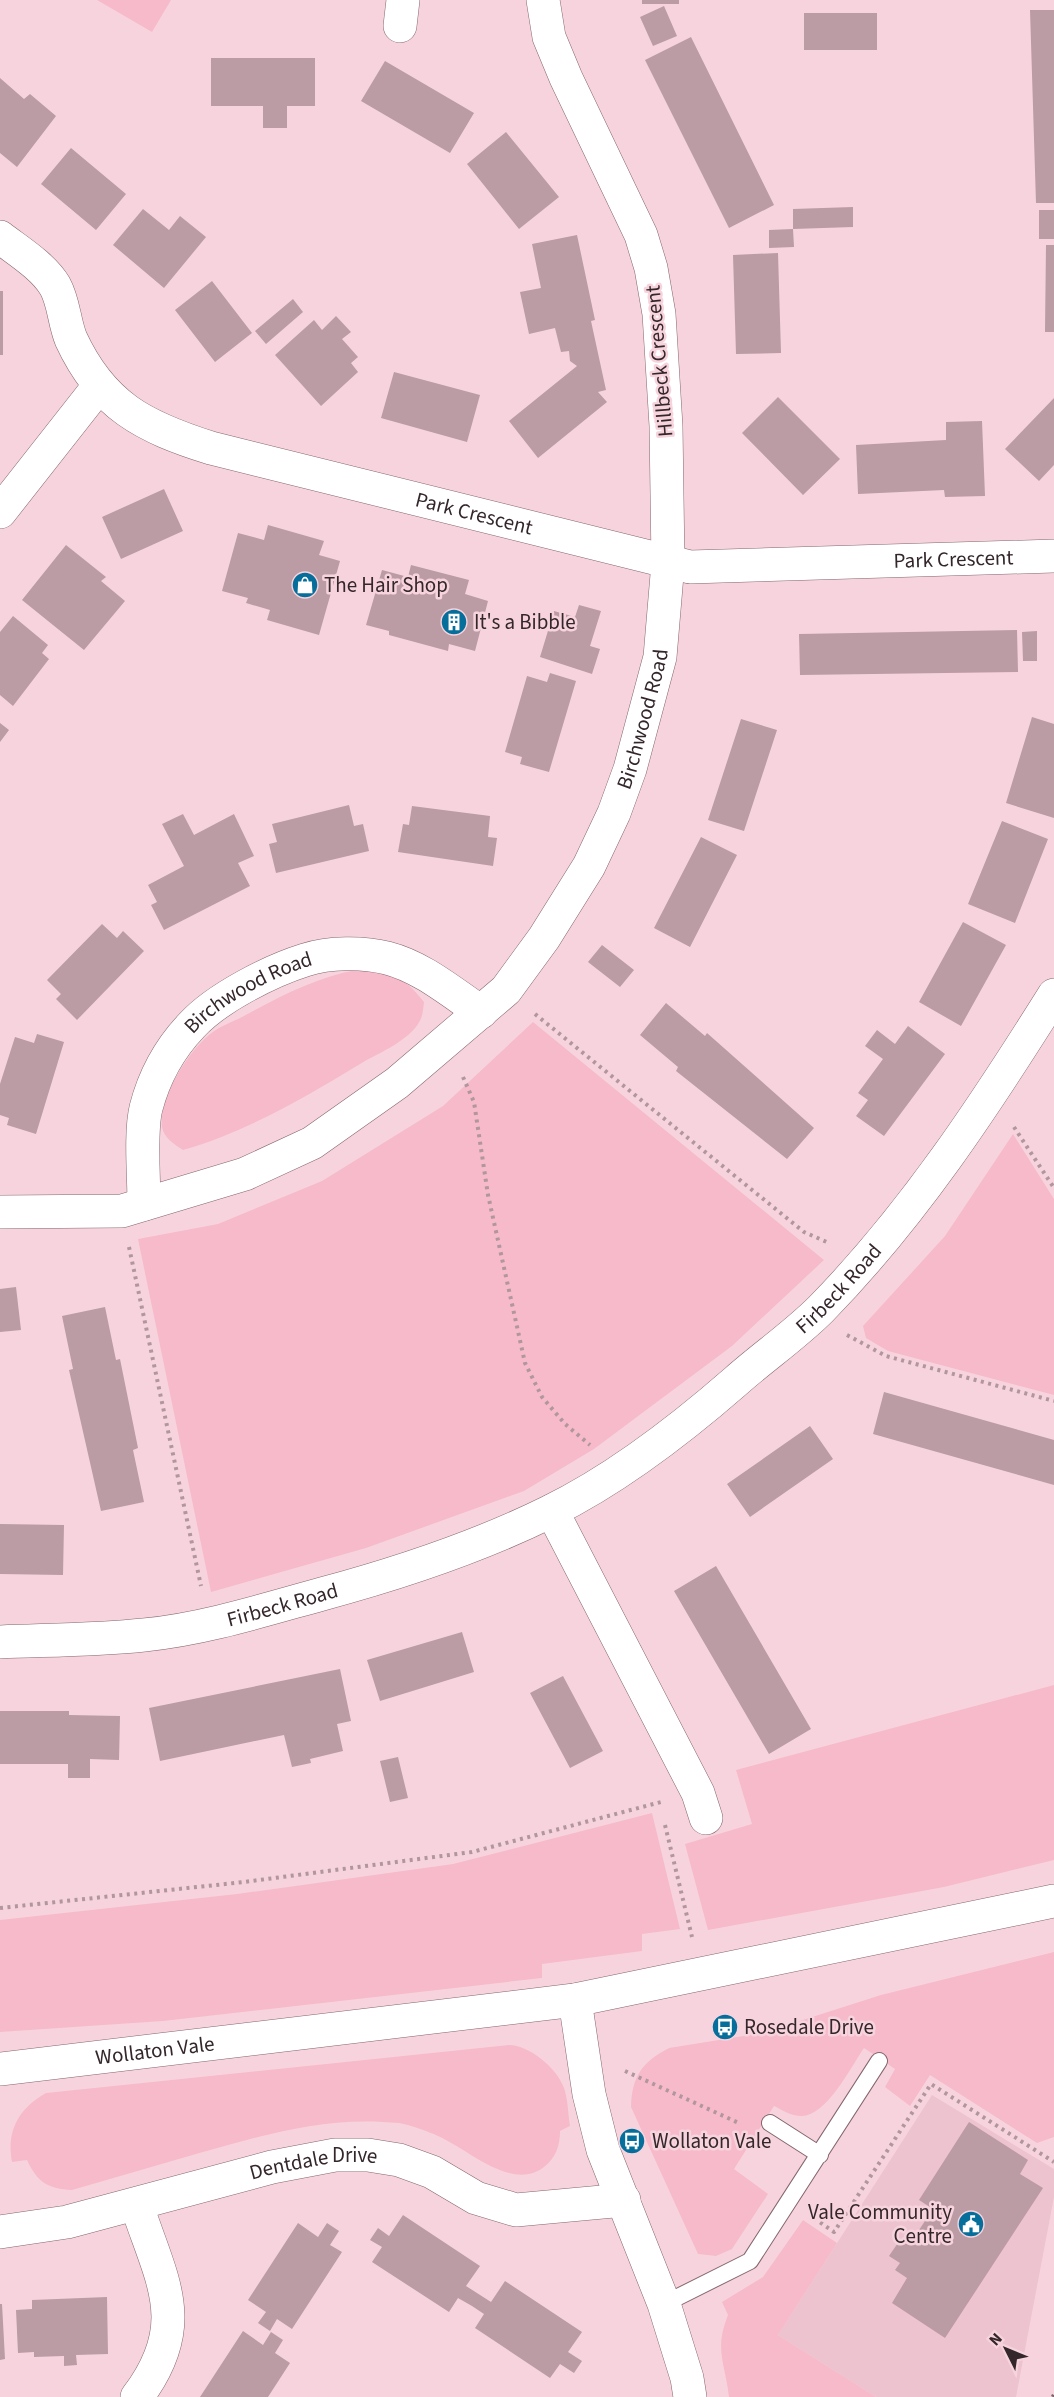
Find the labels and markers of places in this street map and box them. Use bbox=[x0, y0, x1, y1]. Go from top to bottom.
shop icon: The Hair Shop bbox=[290, 570, 320, 600]
place label: The Hair Shop bbox=[324, 570, 448, 600]
building icon: It's a Bibble bbox=[439, 607, 469, 637]
place label: It's a Bibble bbox=[474, 607, 576, 637]
bus stop icon: Rosedale Drive bbox=[710, 2012, 740, 2042]
place label: Rosedale Drive bbox=[744, 2012, 874, 2042]
bus stop icon: Wollaton Vale bbox=[617, 2126, 647, 2156]
place label: Wollaton Vale bbox=[652, 2126, 771, 2156]
place label: Vale Community Centre bbox=[808, 2197, 952, 2251]
public building icon: Vale Community Centre bbox=[956, 2209, 986, 2239]

